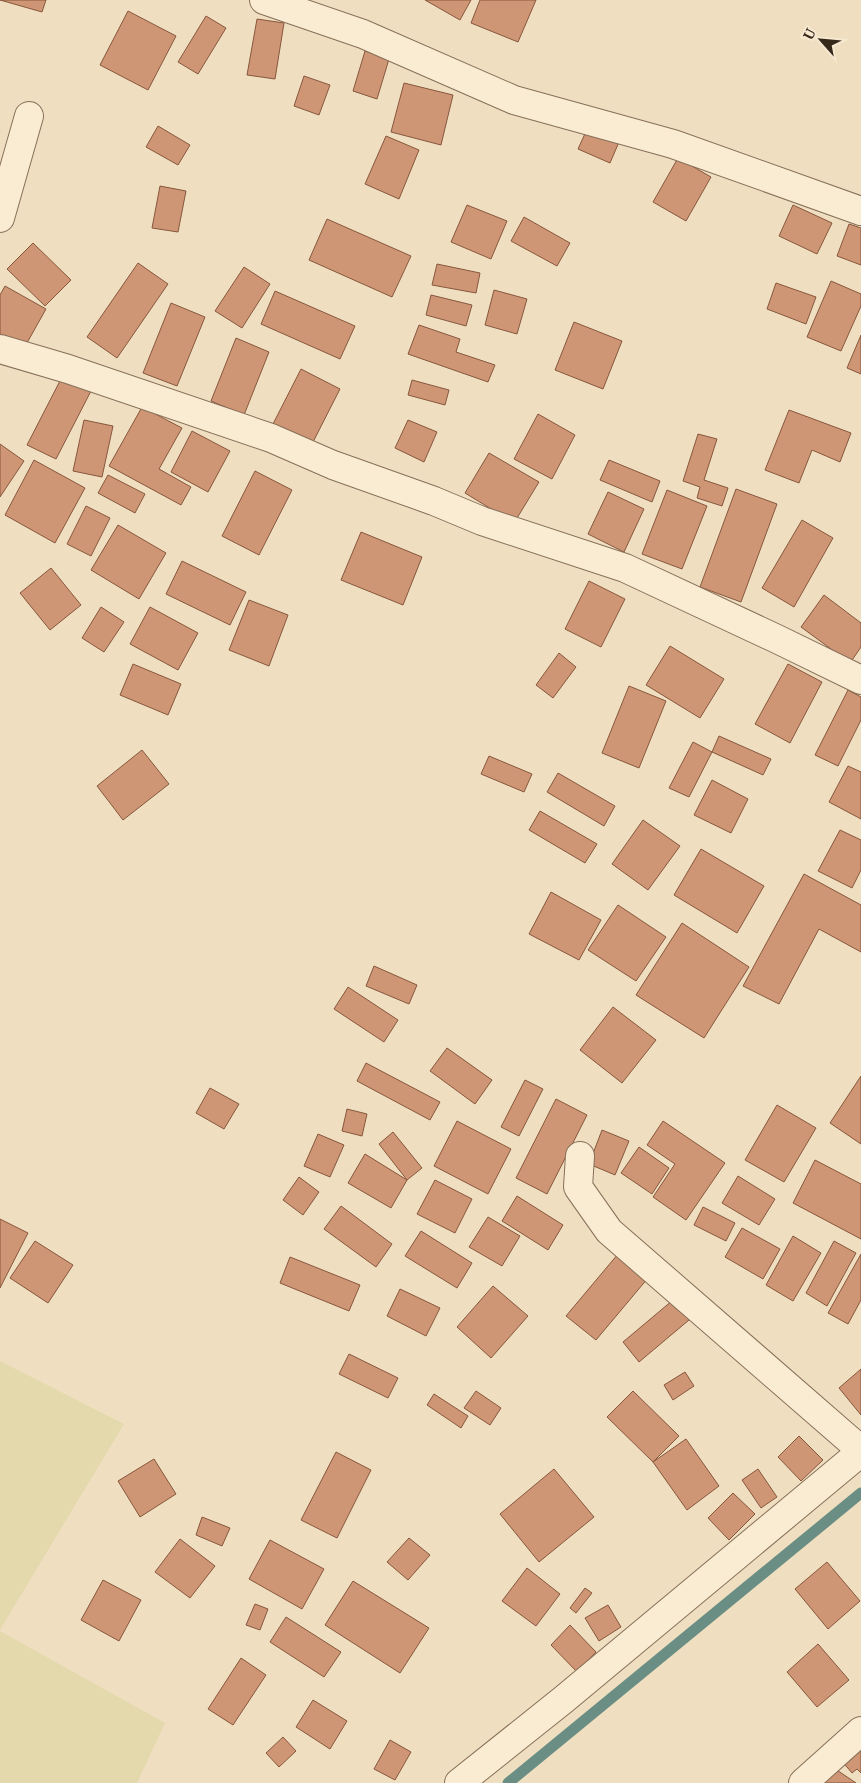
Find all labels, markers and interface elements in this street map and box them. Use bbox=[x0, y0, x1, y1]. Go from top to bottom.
north arrow bbox=[796, 15, 846, 65]
text: U bbox=[798, 24, 820, 43]

